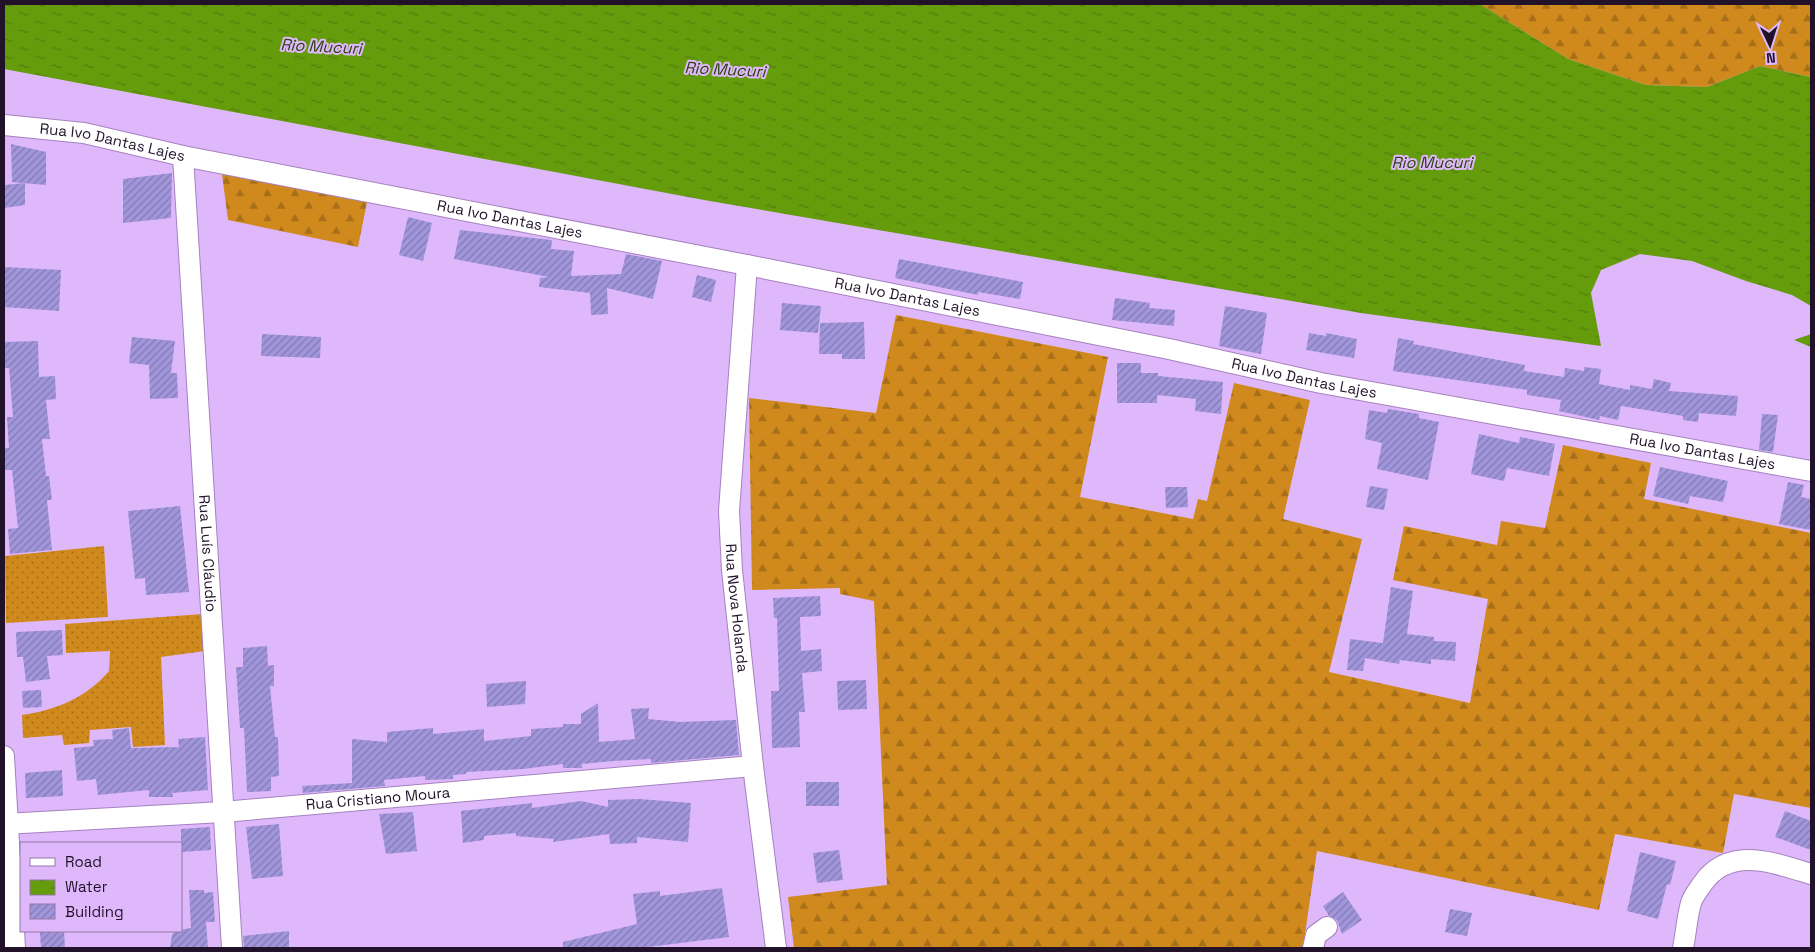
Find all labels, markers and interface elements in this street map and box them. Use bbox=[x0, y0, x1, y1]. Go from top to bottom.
north arrow bbox=[1745, 20, 1795, 70]
water label: Rio Mucuri bbox=[280, 34, 364, 59]
text: N bbox=[1766, 49, 1776, 67]
water label: Rio Mucuri bbox=[684, 57, 768, 82]
street label: Rua Ivo Dantas Lajes bbox=[39, 119, 187, 165]
water label: Rio Mucuri bbox=[1392, 152, 1475, 173]
street label: Rua Ivo Dantas Lajes bbox=[436, 195, 585, 242]
street label: Rua Ivo Dantas Lajes bbox=[833, 273, 982, 320]
street label: Rua Ivo Dantas Lajes bbox=[1230, 353, 1378, 402]
street label: Rua Ivo Dantas Lajes bbox=[1628, 429, 1777, 473]
street label: Rua Luís Cláudio bbox=[195, 494, 221, 612]
street label: Rua Nova Holanda bbox=[722, 543, 753, 674]
street label: Rua Cristiano Moura bbox=[305, 782, 451, 814]
legend bbox=[20, 842, 182, 932]
text: Road bbox=[65, 852, 102, 871]
text: Water bbox=[65, 877, 108, 896]
text: Building bbox=[65, 902, 124, 921]

